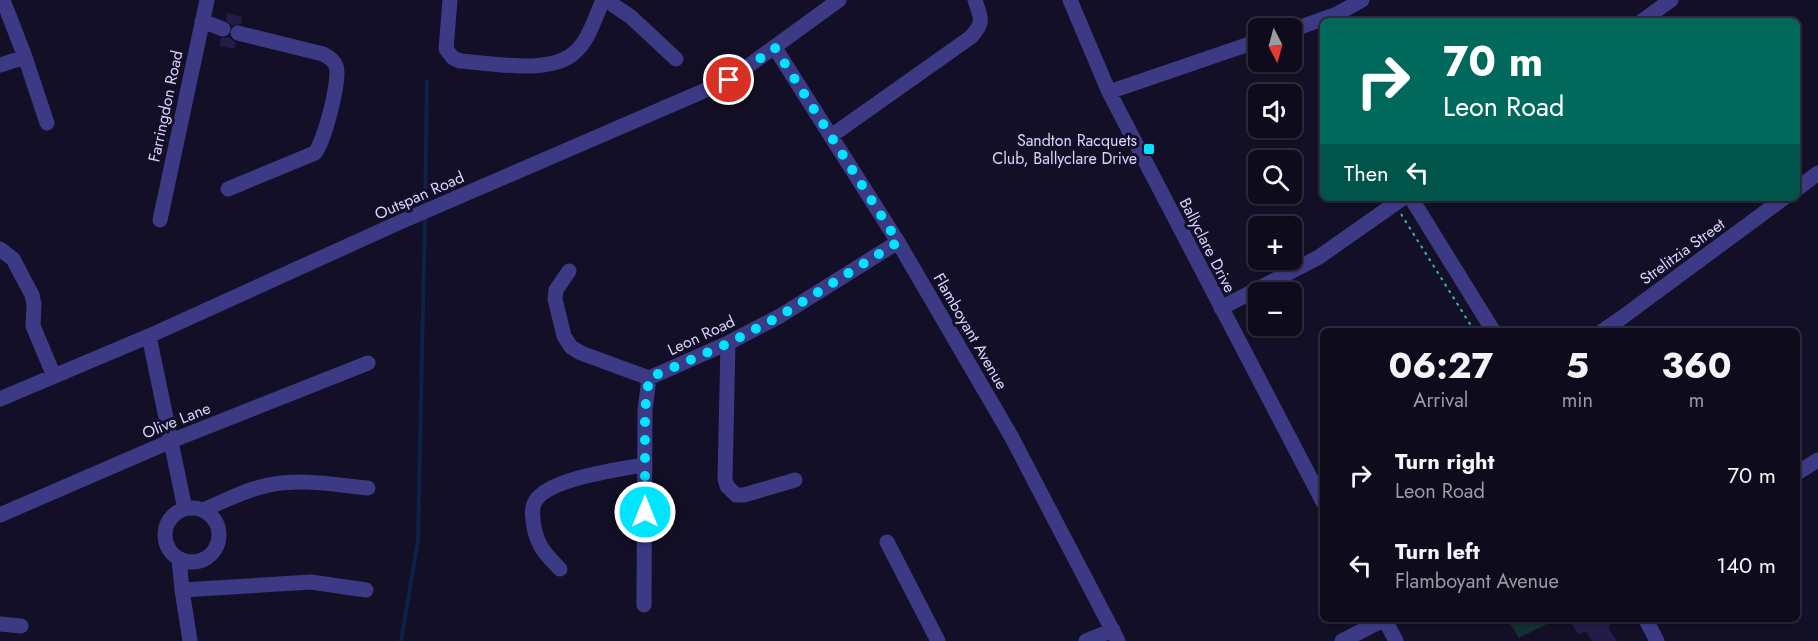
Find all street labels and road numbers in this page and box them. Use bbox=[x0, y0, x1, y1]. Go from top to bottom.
street label: Farringdon Road bbox=[142, 48, 189, 164]
street label: Outspan Road bbox=[371, 165, 468, 225]
street label: Ballyclare Drive bbox=[1174, 194, 1241, 297]
street label: Strelitzia Street bbox=[1635, 213, 1730, 290]
street label: Flamboyant Avenue bbox=[928, 269, 1013, 394]
street label: Leon Road bbox=[664, 310, 739, 361]
street label: Olive Lane bbox=[139, 396, 214, 445]

